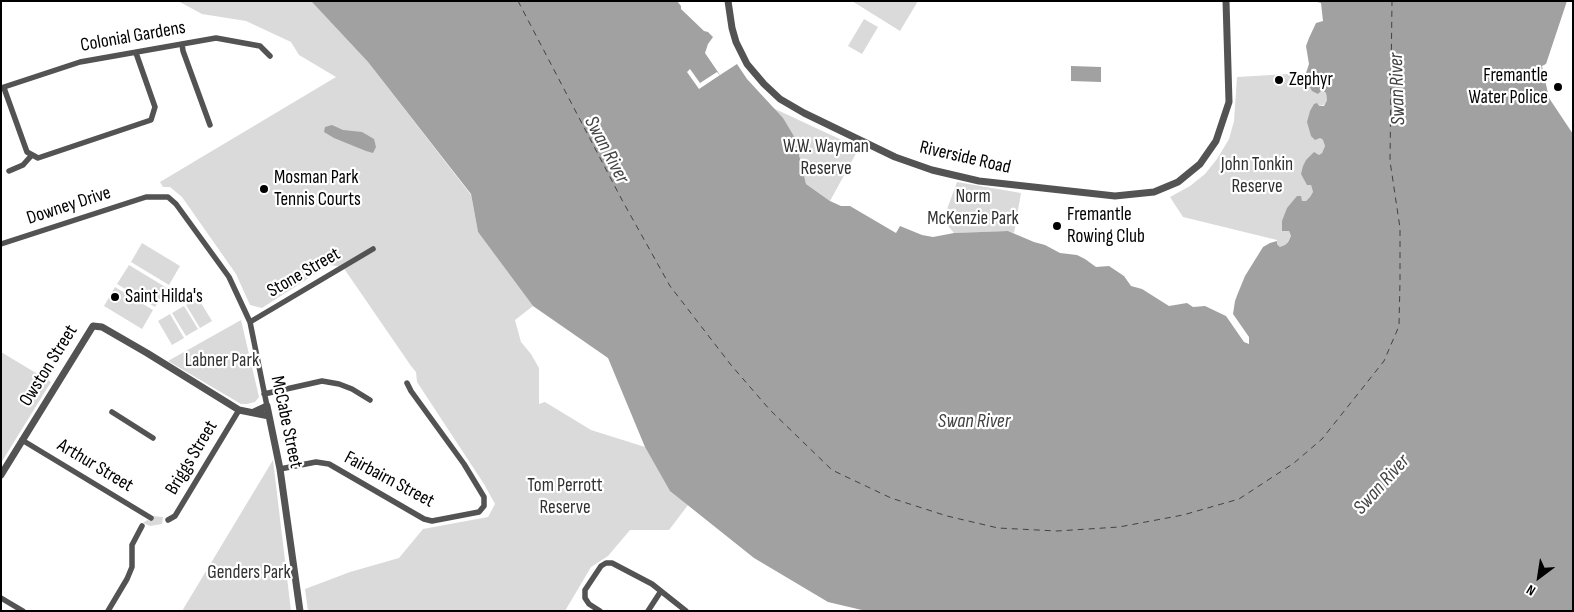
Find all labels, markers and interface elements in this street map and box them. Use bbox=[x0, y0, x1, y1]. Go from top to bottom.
street label: Colonial Gardens bbox=[79, 17, 187, 57]
water label: Swan River bbox=[1385, 52, 1411, 126]
place label: Fremantle Water Police bbox=[1469, 65, 1548, 109]
place label: Zephyr bbox=[1289, 69, 1333, 91]
marker: Zephyr bbox=[1273, 74, 1285, 86]
marker: Fremantle Water Police bbox=[1552, 81, 1564, 93]
water label: Swan River bbox=[578, 112, 634, 188]
park label: W.W. Wayman Reserve bbox=[783, 136, 869, 180]
street label: Riverside Road bbox=[917, 136, 1013, 180]
park label: John Tonkin Reserve bbox=[1221, 154, 1293, 198]
place label: Mosman Park Tennis Courts bbox=[274, 167, 361, 211]
street label: Downey Drive bbox=[24, 182, 114, 230]
marker: Mosman Park Tennis Courts bbox=[258, 183, 270, 195]
park label: Norm McKenzie Park bbox=[927, 186, 1019, 230]
place label: Fremantle Rowing Club bbox=[1067, 204, 1145, 248]
marker: Fremantle Rowing Club bbox=[1051, 220, 1063, 232]
street label: Stone Street bbox=[263, 243, 345, 303]
place label: Saint Hilda's bbox=[125, 286, 203, 308]
marker: Saint Hilda's bbox=[109, 291, 121, 303]
street label: Owston Street bbox=[15, 321, 83, 411]
park label: Labner Park bbox=[185, 350, 259, 372]
street label: McCabe Street bbox=[265, 374, 307, 470]
water label: Swan River bbox=[938, 410, 1010, 434]
street label: Briggs Street bbox=[161, 417, 223, 499]
street label: Arthur Street bbox=[53, 434, 137, 498]
street label: Fairbairn Street bbox=[340, 447, 438, 513]
water label: Swan River bbox=[1349, 450, 1415, 520]
park label: Tom Perrott Reserve bbox=[527, 475, 603, 519]
north arrow bbox=[1514, 552, 1564, 602]
park label: Genders Park bbox=[207, 562, 291, 584]
text: N bbox=[1523, 581, 1539, 600]

